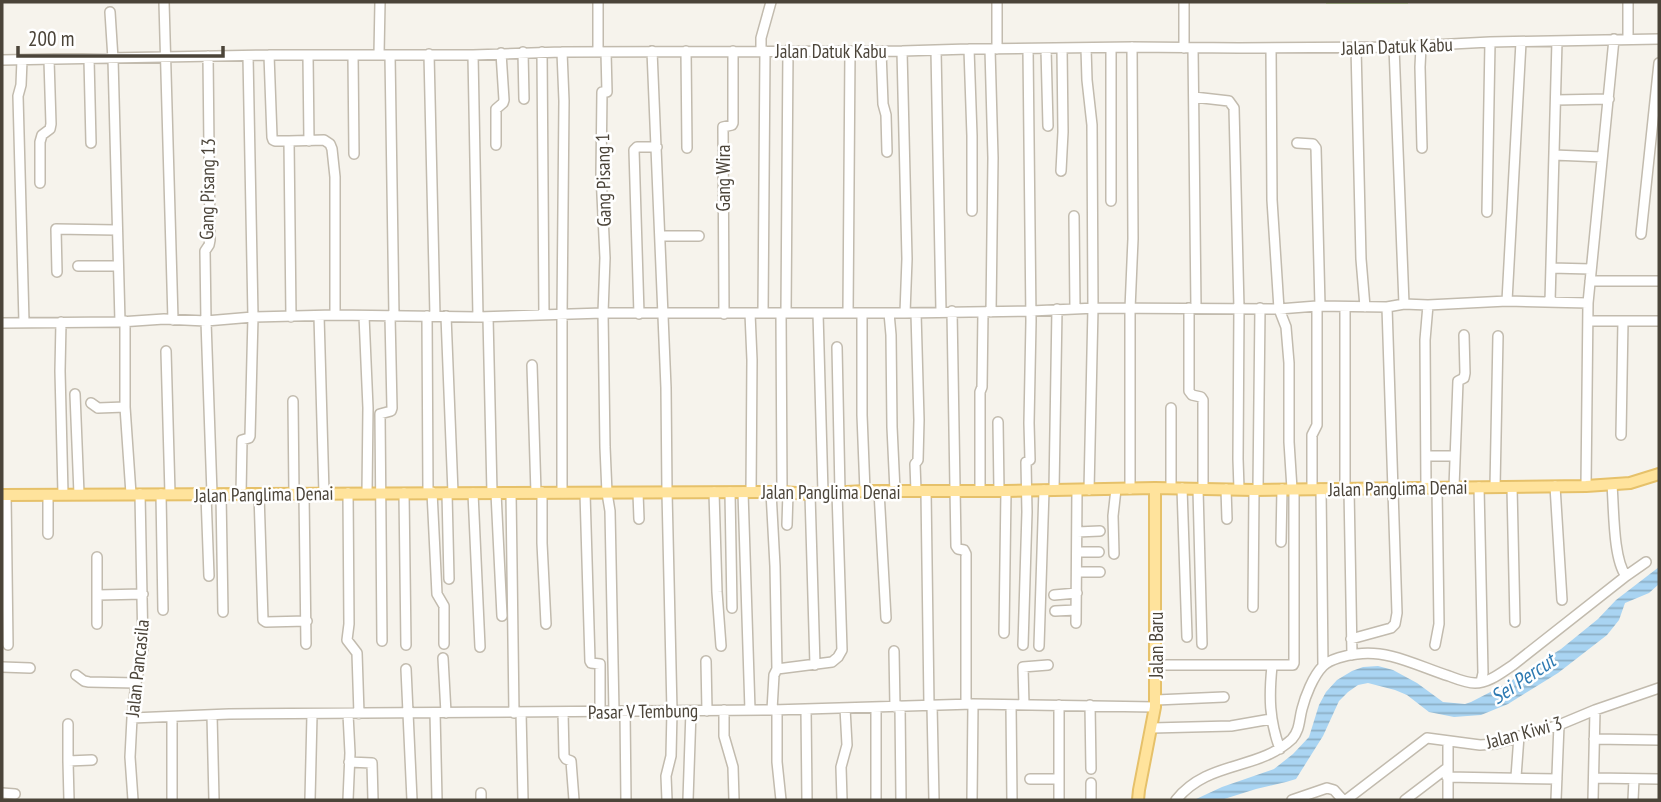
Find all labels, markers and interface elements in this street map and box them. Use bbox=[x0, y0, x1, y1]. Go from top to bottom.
scale bar bbox=[18, 14, 222, 58]
text: 200 m bbox=[28, 25, 74, 52]
street label: Jalan Datuk Kabu bbox=[1340, 32, 1453, 60]
street label: Jalan Datuk Kabu bbox=[774, 39, 887, 63]
street label: Gang Pisang 1 bbox=[590, 133, 616, 227]
street label: Gang Pisang 13 bbox=[194, 138, 220, 240]
street label: Gang Wira bbox=[711, 145, 735, 211]
street label: Jalan Panglima Denai bbox=[1327, 475, 1468, 501]
street label: Jalan Panglima Denai bbox=[760, 480, 901, 504]
street label: Jalan Panglima Denai bbox=[193, 481, 334, 507]
street label: Jalan Baru bbox=[1144, 612, 1168, 679]
street label: Jalan Pancasila bbox=[120, 618, 154, 719]
water label: Sei Percut bbox=[1485, 646, 1562, 710]
street label: Pasar V Tembung bbox=[588, 698, 698, 724]
street label: Jalan Kiwi 3 bbox=[1482, 710, 1565, 754]

